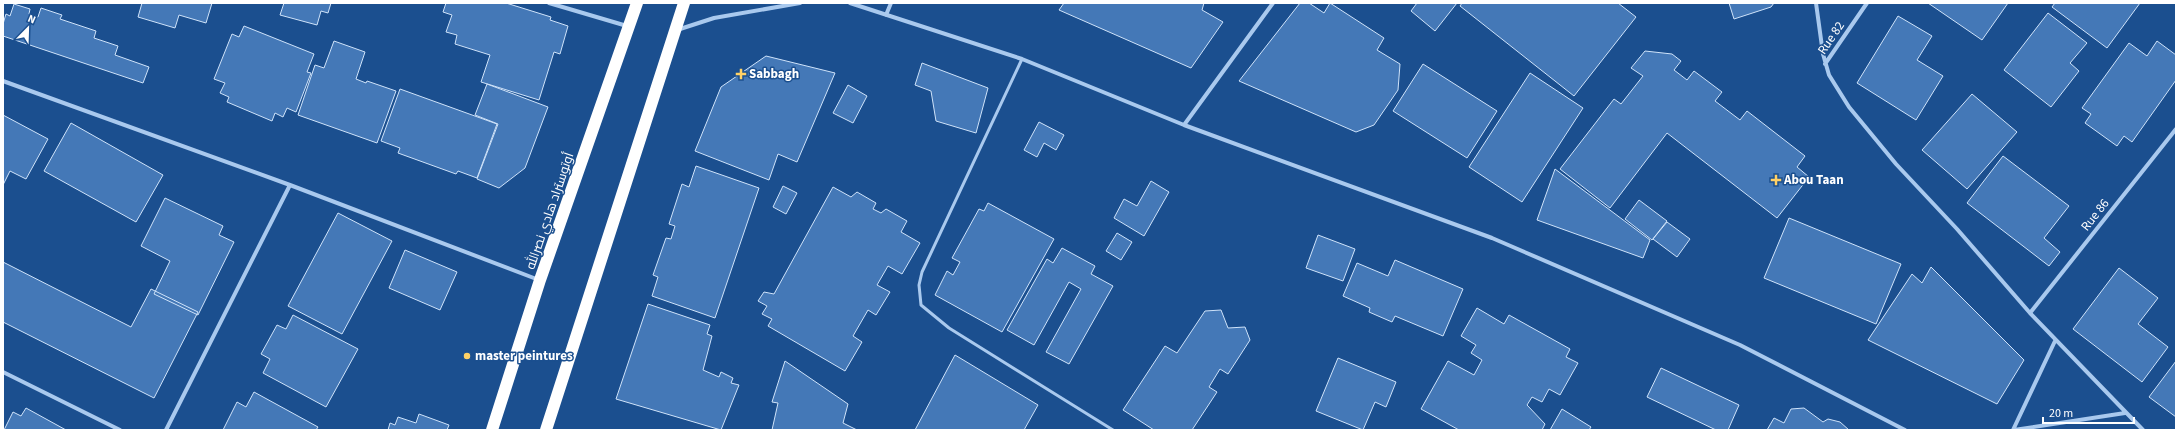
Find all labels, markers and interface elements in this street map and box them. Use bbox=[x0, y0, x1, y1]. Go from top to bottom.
north arrow bbox=[8, 8, 48, 48]
text: N bbox=[25, 11, 38, 28]
street label: Rue 82 bbox=[1813, 18, 1849, 58]
place label: Sabbagh bbox=[749, 65, 799, 83]
marker: Sabbagh bbox=[736, 69, 746, 79]
street label: أوتوستراد هادي نصرالله bbox=[522, 150, 580, 272]
place label: Abou Taan bbox=[1783, 171, 1844, 189]
marker: Abou Taan bbox=[1771, 175, 1781, 185]
street label: Rue 86 bbox=[2077, 195, 2113, 235]
place label: master peintures bbox=[475, 347, 573, 365]
marker: master peintures bbox=[462, 351, 472, 361]
scale bar bbox=[2043, 399, 2134, 425]
text: 20 m bbox=[2049, 405, 2073, 422]

